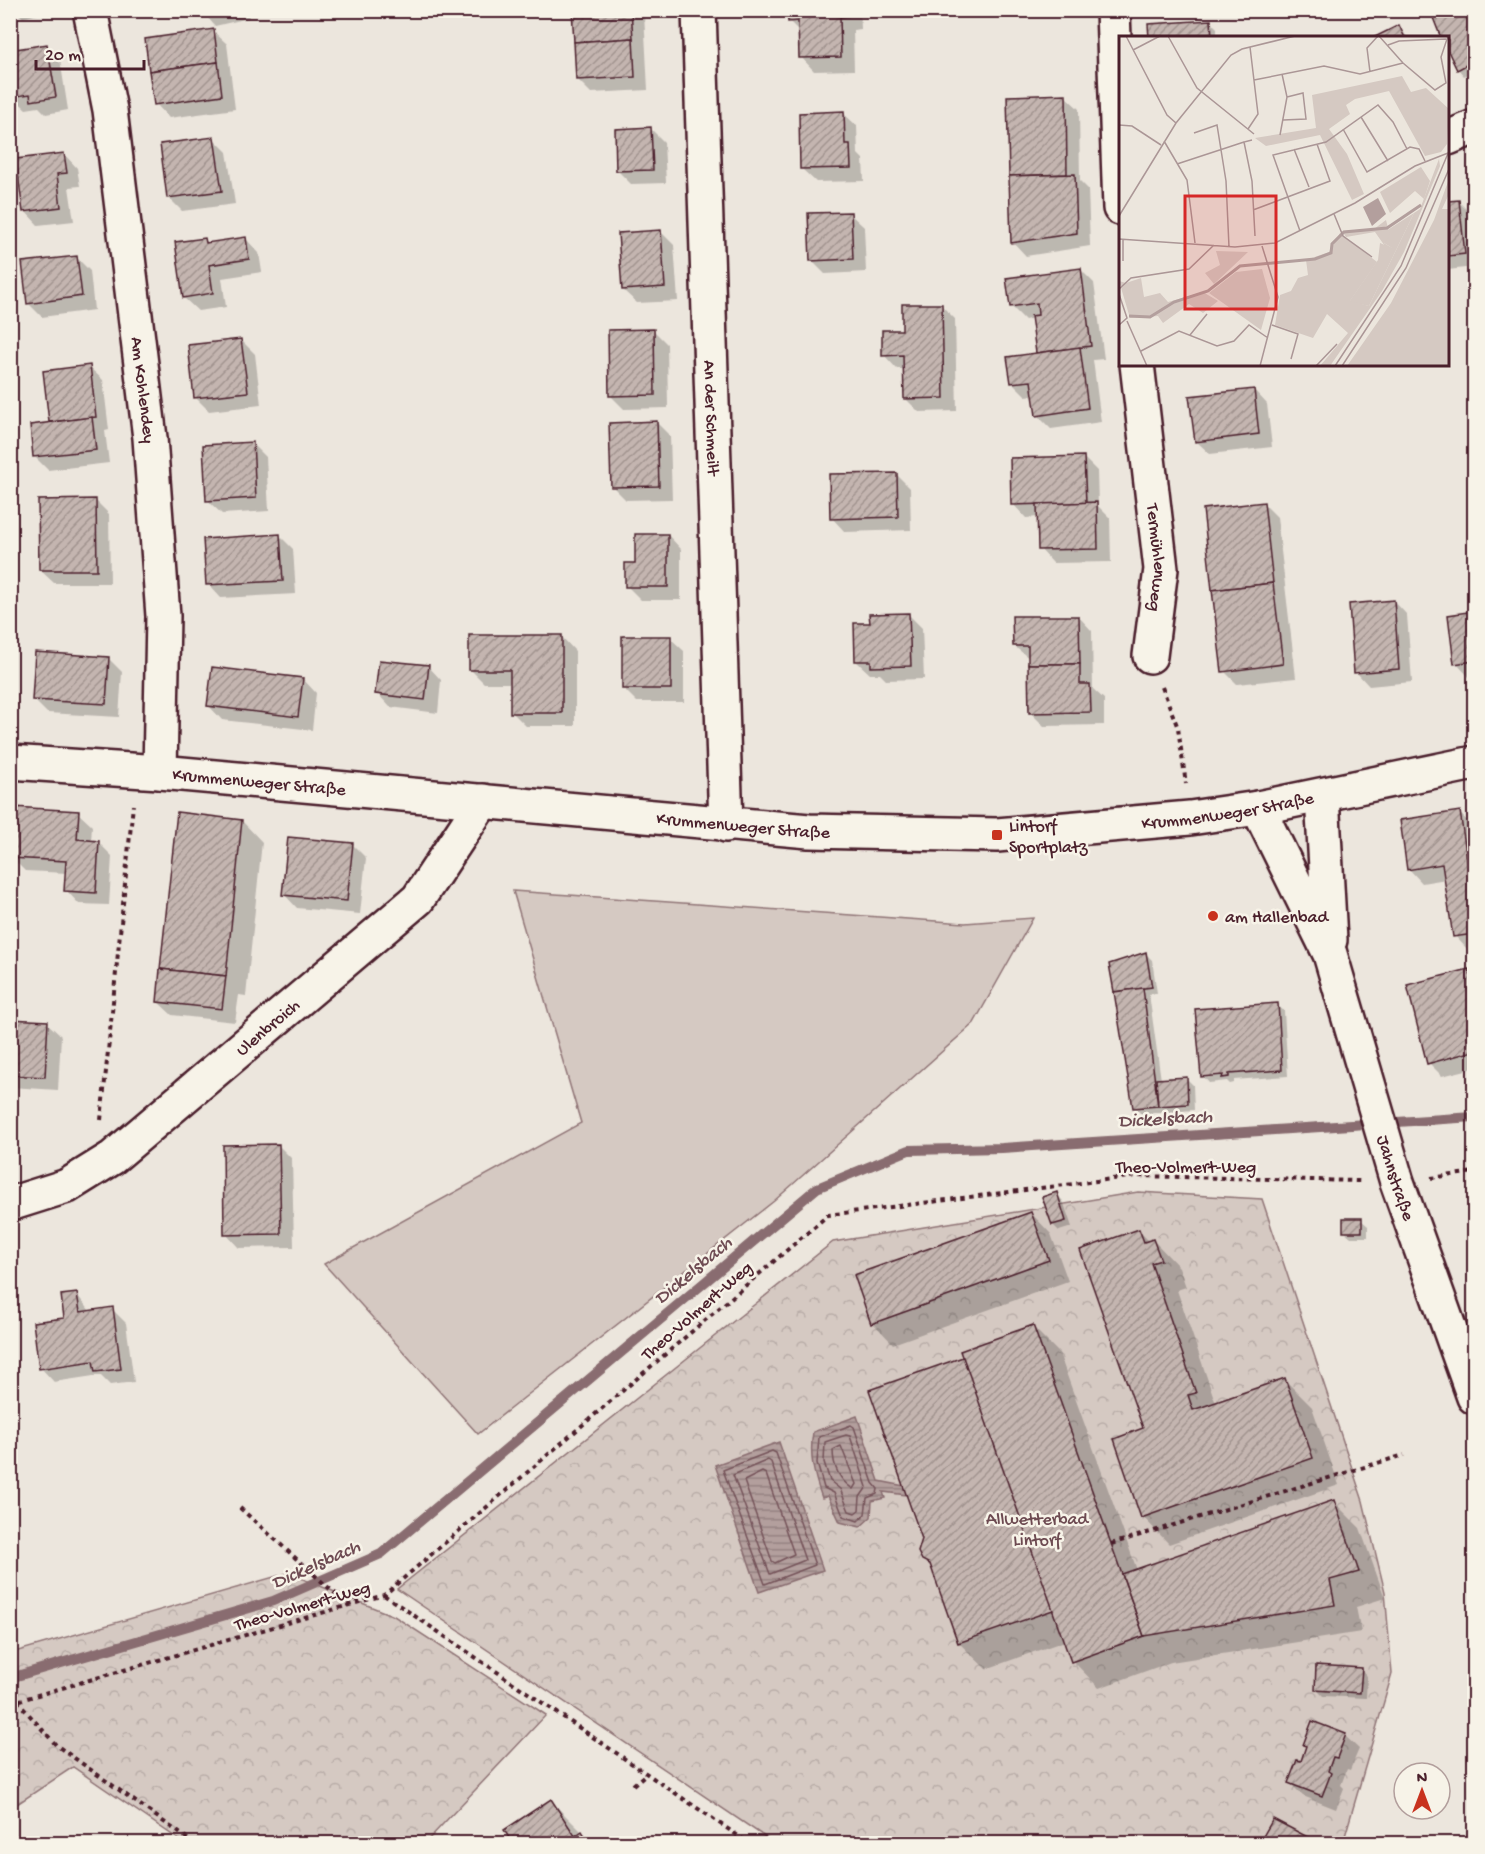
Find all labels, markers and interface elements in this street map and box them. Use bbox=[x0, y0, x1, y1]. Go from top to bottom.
scale bar bbox=[36, 33, 144, 71]
inset map bbox=[1119, 36, 1449, 366]
text: 20 m bbox=[45, 46, 81, 67]
street label: Am Kohlendey bbox=[125, 336, 158, 444]
street label: An der Schmeilt bbox=[698, 360, 722, 478]
street label: Termühlenweg bbox=[1140, 502, 1169, 613]
street label: Krummenweger Straße bbox=[171, 765, 347, 802]
street label: Krummenweger Straße bbox=[1141, 789, 1317, 835]
street label: Krummenweger Straße bbox=[655, 809, 831, 844]
place label: Lintorf Sportplatz bbox=[1009, 817, 1088, 859]
marker: Lintorf Sportplatz bbox=[990, 828, 1004, 842]
place label: am Hallenbad bbox=[1225, 908, 1330, 929]
marker: am Hallenbad bbox=[1206, 909, 1220, 923]
street label: Ulenbroich bbox=[233, 995, 305, 1062]
water label: Dickelsbach bbox=[1117, 1107, 1213, 1134]
street label: Jahnstraße bbox=[1371, 1133, 1418, 1224]
street label: Theo-Volmert-Weg bbox=[1115, 1158, 1256, 1179]
water label: Dickelsbach bbox=[651, 1232, 738, 1311]
street label: Theo-Volmert-Weg bbox=[637, 1258, 758, 1367]
park label: Allwetterbad Lintorf bbox=[986, 1510, 1090, 1552]
water label: Dickelsbach bbox=[269, 1536, 364, 1596]
street label: Theo-Volmert-Weg bbox=[231, 1578, 373, 1637]
north arrow bbox=[1392, 1761, 1452, 1821]
text: N bbox=[1417, 1770, 1428, 1789]

